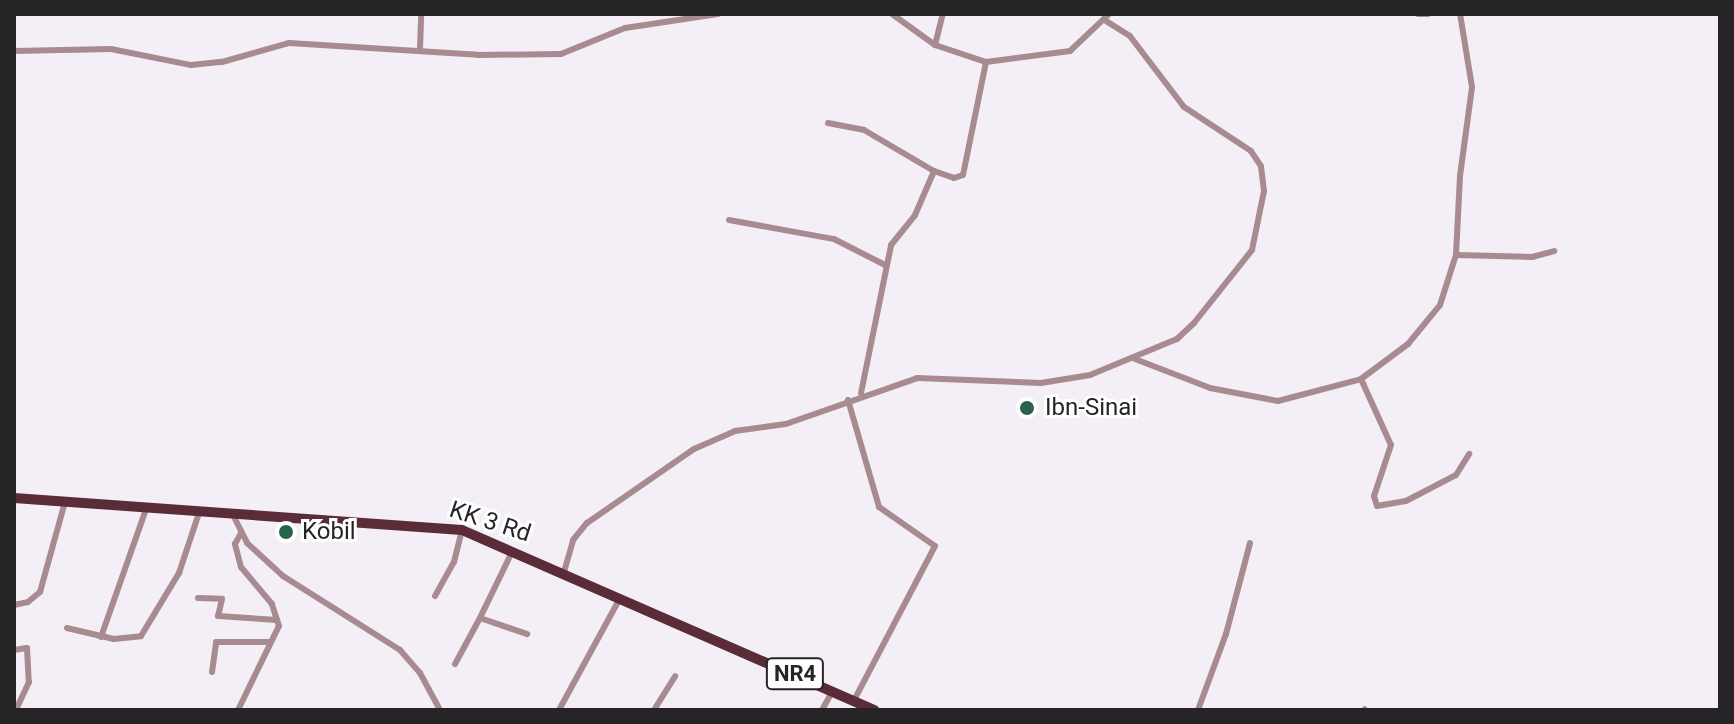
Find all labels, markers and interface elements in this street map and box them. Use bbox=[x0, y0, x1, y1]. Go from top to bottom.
place label: Ibn-Sinai bbox=[1045, 394, 1137, 422]
marker: Ibn-Sinai bbox=[1016, 397, 1038, 419]
street label: KK 3 Rd bbox=[446, 495, 534, 549]
place label: Kobil bbox=[302, 518, 356, 546]
marker: Kobil bbox=[277, 523, 295, 541]
road number: NR4 bbox=[765, 656, 825, 692]

